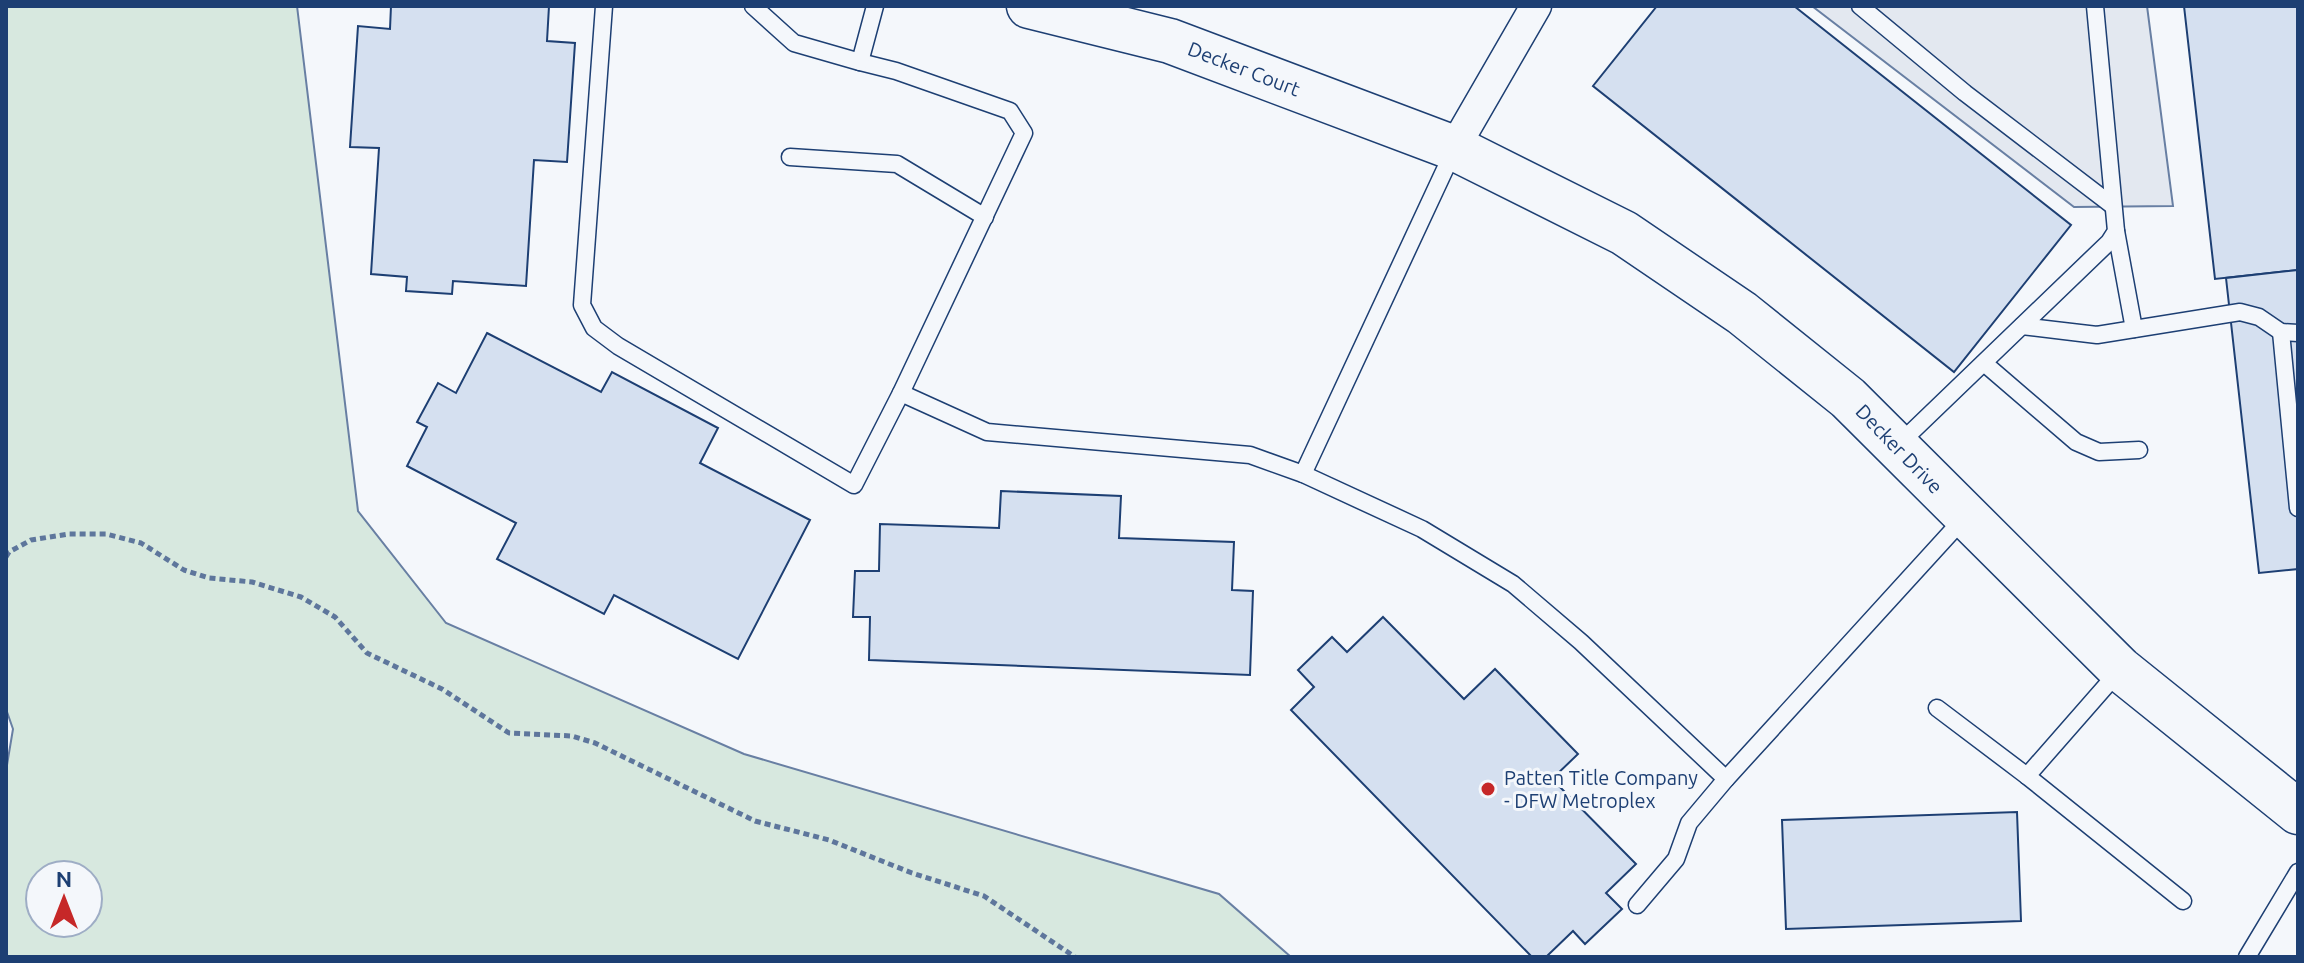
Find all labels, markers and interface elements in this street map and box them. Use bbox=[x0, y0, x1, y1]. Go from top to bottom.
street label: Decker Court bbox=[1185, 37, 1304, 101]
street label: Decker Drive bbox=[1851, 399, 1947, 498]
place label: Patten Title Company - DFW Metroplex bbox=[1504, 766, 1698, 812]
marker: Patten Title Company - DFW Metroplex bbox=[1479, 780, 1497, 798]
north arrow bbox=[24, 859, 104, 939]
text: N bbox=[56, 866, 72, 891]

